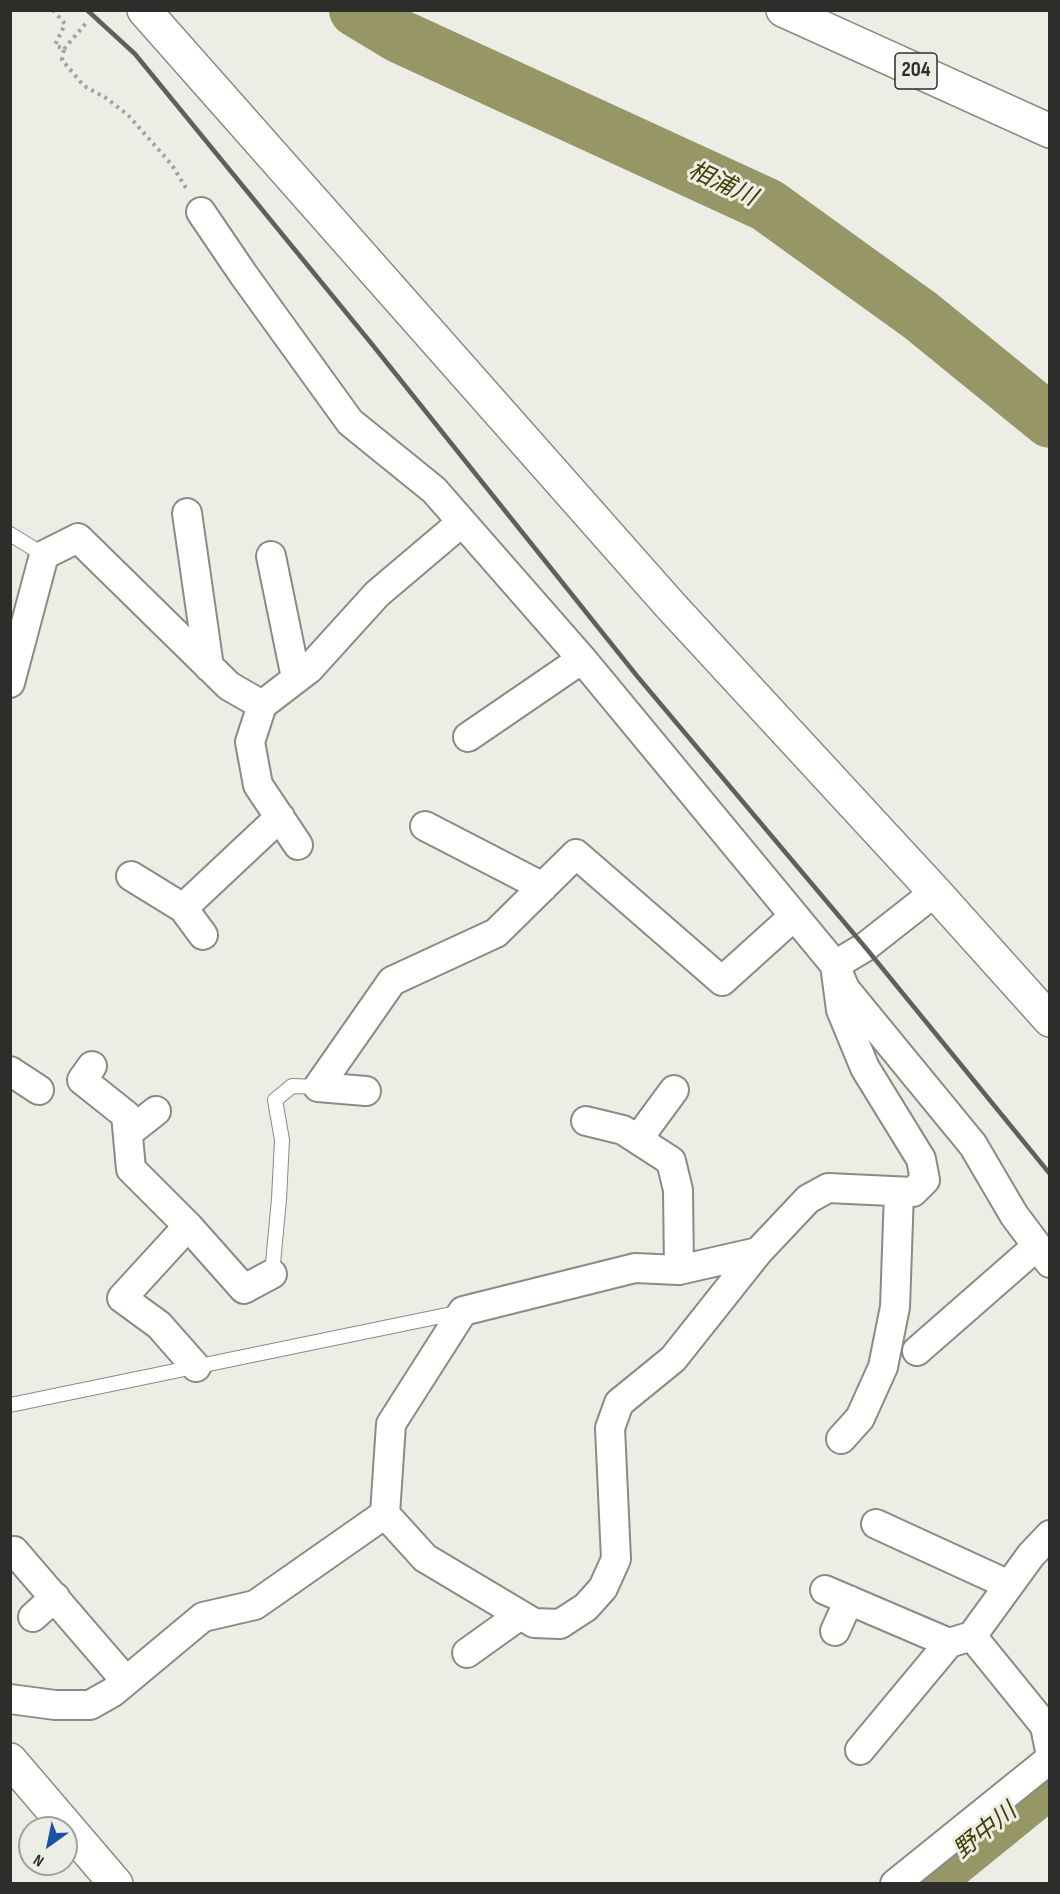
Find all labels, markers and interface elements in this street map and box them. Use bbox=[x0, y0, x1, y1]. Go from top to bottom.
road number: 204 bbox=[895, 53, 937, 89]
water label: 相浦川 bbox=[683, 157, 761, 213]
water label: 野中川 bbox=[949, 1798, 1023, 1866]
north arrow bbox=[18, 1816, 78, 1876]
text: N bbox=[30, 1850, 48, 1870]

